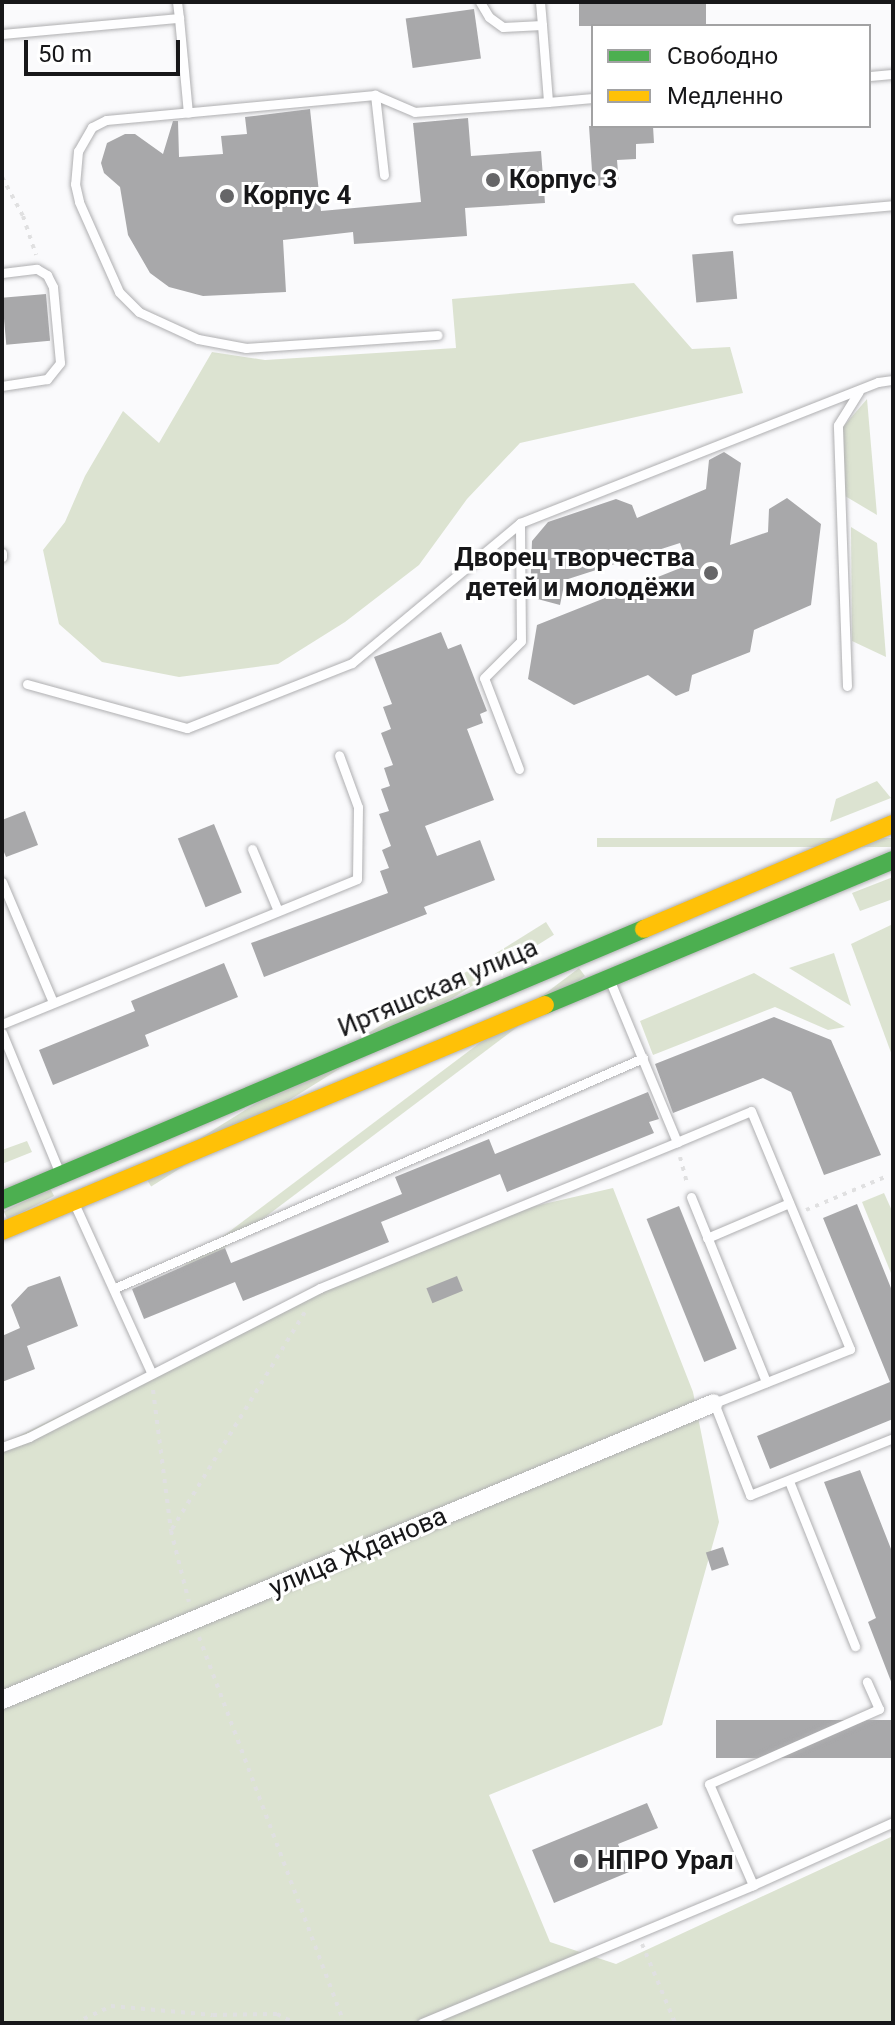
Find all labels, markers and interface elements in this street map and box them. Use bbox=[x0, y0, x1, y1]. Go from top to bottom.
scale bar bbox=[28, 24, 184, 74]
legend bbox=[591, 24, 871, 128]
text: 50 m bbox=[38, 40, 92, 68]
text: Свободно bbox=[667, 42, 778, 70]
text: Медленно bbox=[667, 82, 783, 110]
place label: Корпус 3 bbox=[509, 164, 617, 196]
marker: Корпус 3 bbox=[484, 171, 502, 189]
place label: Корпус 4 bbox=[243, 180, 351, 212]
marker: Корпус 4 bbox=[218, 187, 236, 205]
place label: Дворец творчества детей и молодёжи bbox=[454, 542, 695, 604]
marker: Дворец творчества детей и молодёжи bbox=[702, 564, 720, 582]
street label: Иртяшская улица bbox=[333, 932, 543, 1044]
street label: улица Жданова bbox=[264, 1501, 452, 1603]
place label: НПРО Урал bbox=[597, 1845, 733, 1877]
marker: НПРО Урал bbox=[572, 1852, 590, 1870]

